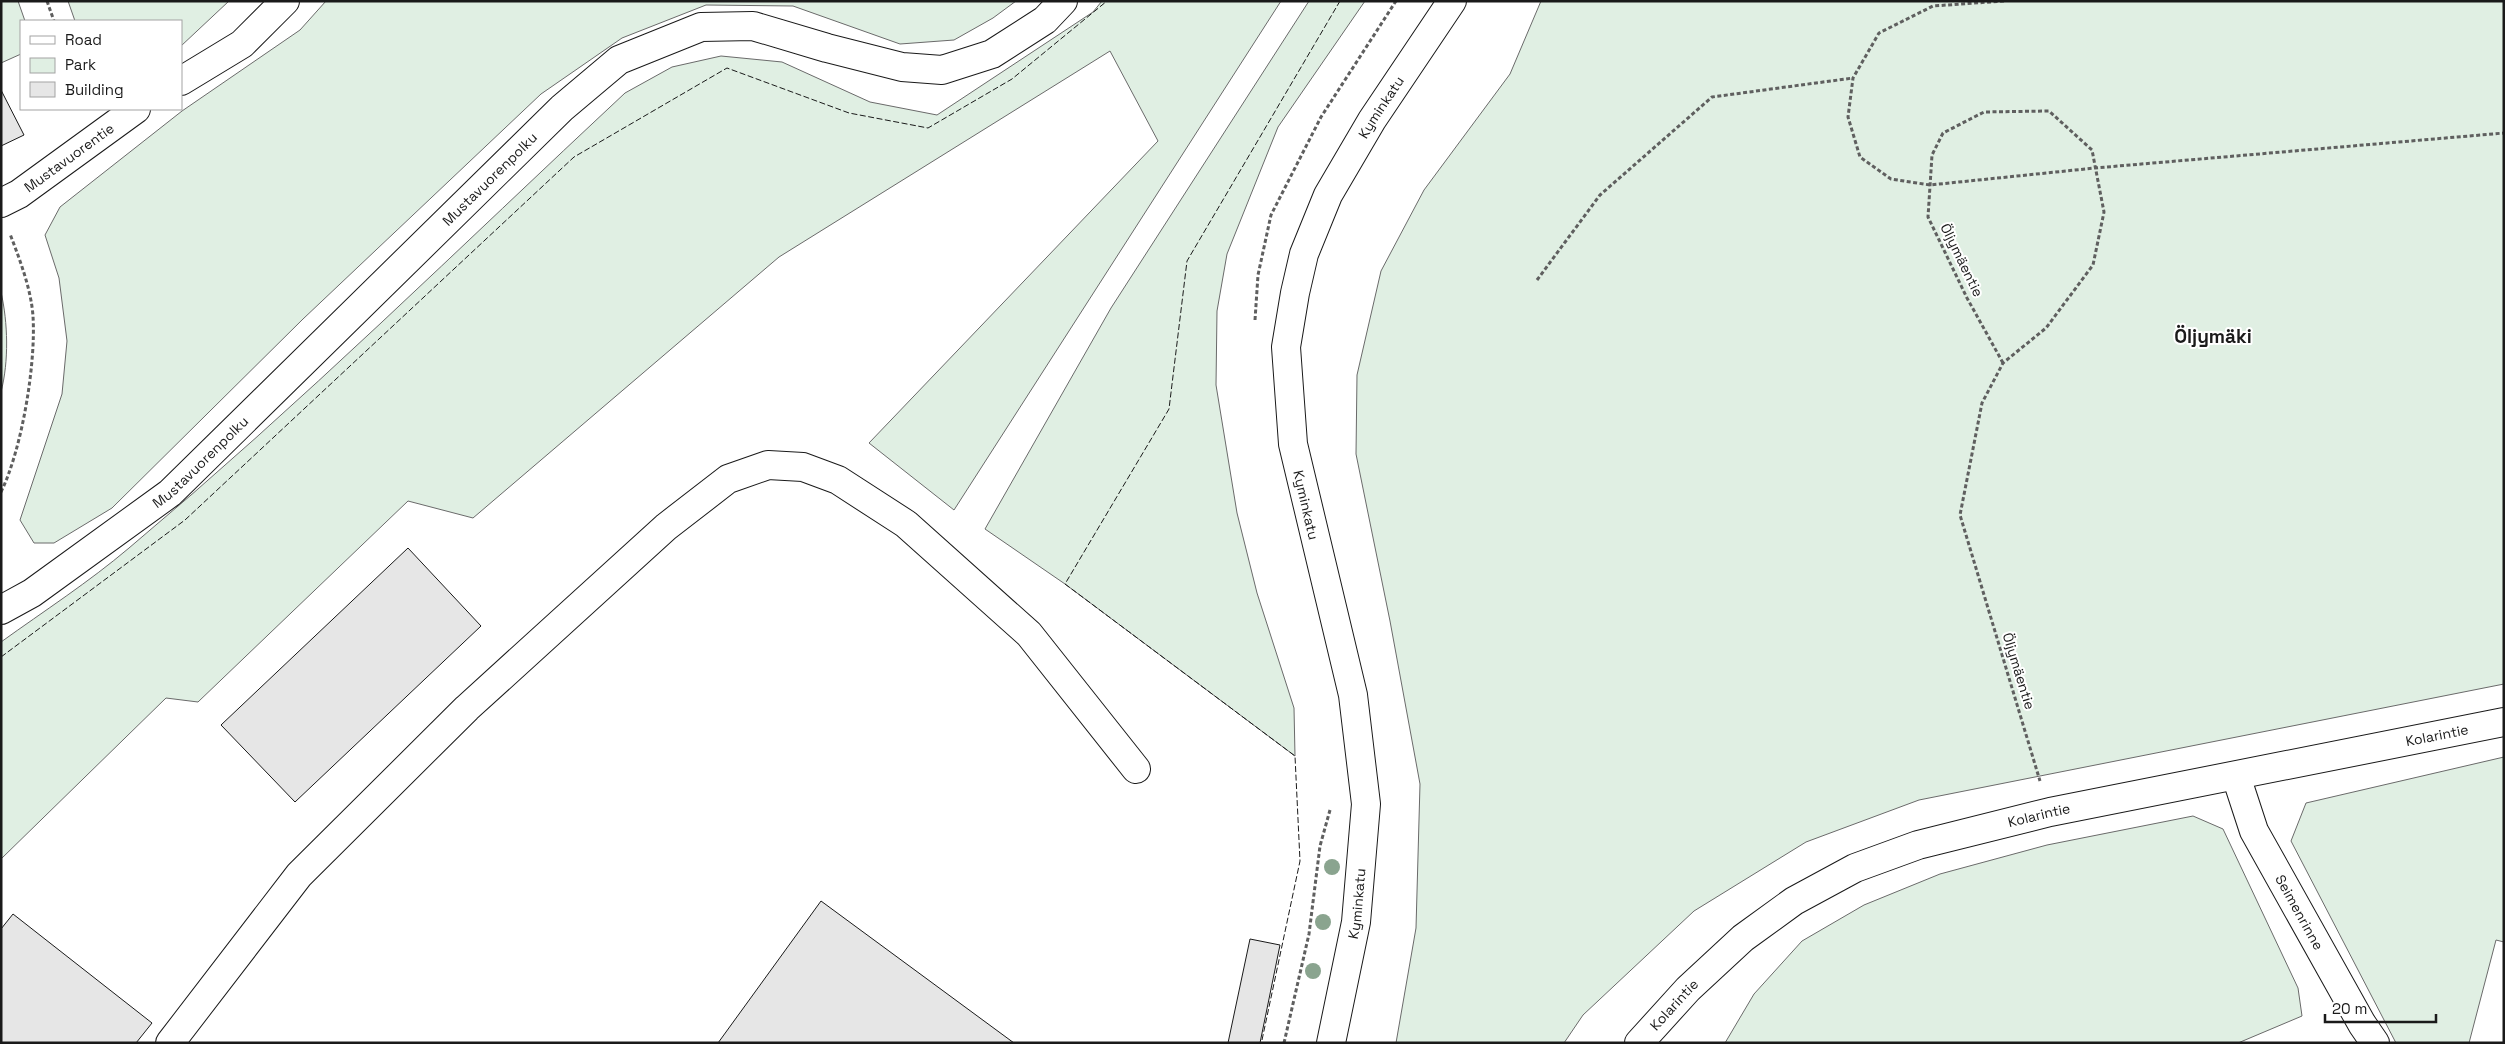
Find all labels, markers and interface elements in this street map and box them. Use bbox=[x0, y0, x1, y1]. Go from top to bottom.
legend bbox=[20, 20, 182, 110]
text: Road bbox=[65, 30, 102, 49]
text: Park bbox=[65, 55, 96, 74]
street label: Kyminkatu bbox=[1354, 73, 1408, 142]
text: Building bbox=[65, 80, 124, 99]
street label: Mustavuorentie bbox=[21, 119, 118, 196]
street label: Mustavuorenpolku bbox=[439, 128, 541, 229]
street label: Öljymäentie bbox=[1936, 220, 1988, 300]
district label: Öljymäki bbox=[2174, 324, 2252, 349]
street label: Mustavuorenpolku bbox=[149, 412, 252, 512]
street label: Kyminkatu bbox=[1289, 468, 1323, 542]
street label: Öljymäentie bbox=[1999, 630, 2039, 712]
street label: Kolarintie bbox=[2404, 720, 2470, 750]
street label: Kolarintie bbox=[2006, 799, 2072, 831]
street label: Kyminkatu bbox=[1344, 867, 1370, 941]
street label: Seimenrinne bbox=[2271, 871, 2328, 953]
street label: Kolarintie bbox=[1646, 975, 1702, 1034]
scale bar bbox=[2325, 992, 2436, 1024]
text: 20 m bbox=[2332, 999, 2367, 1018]

